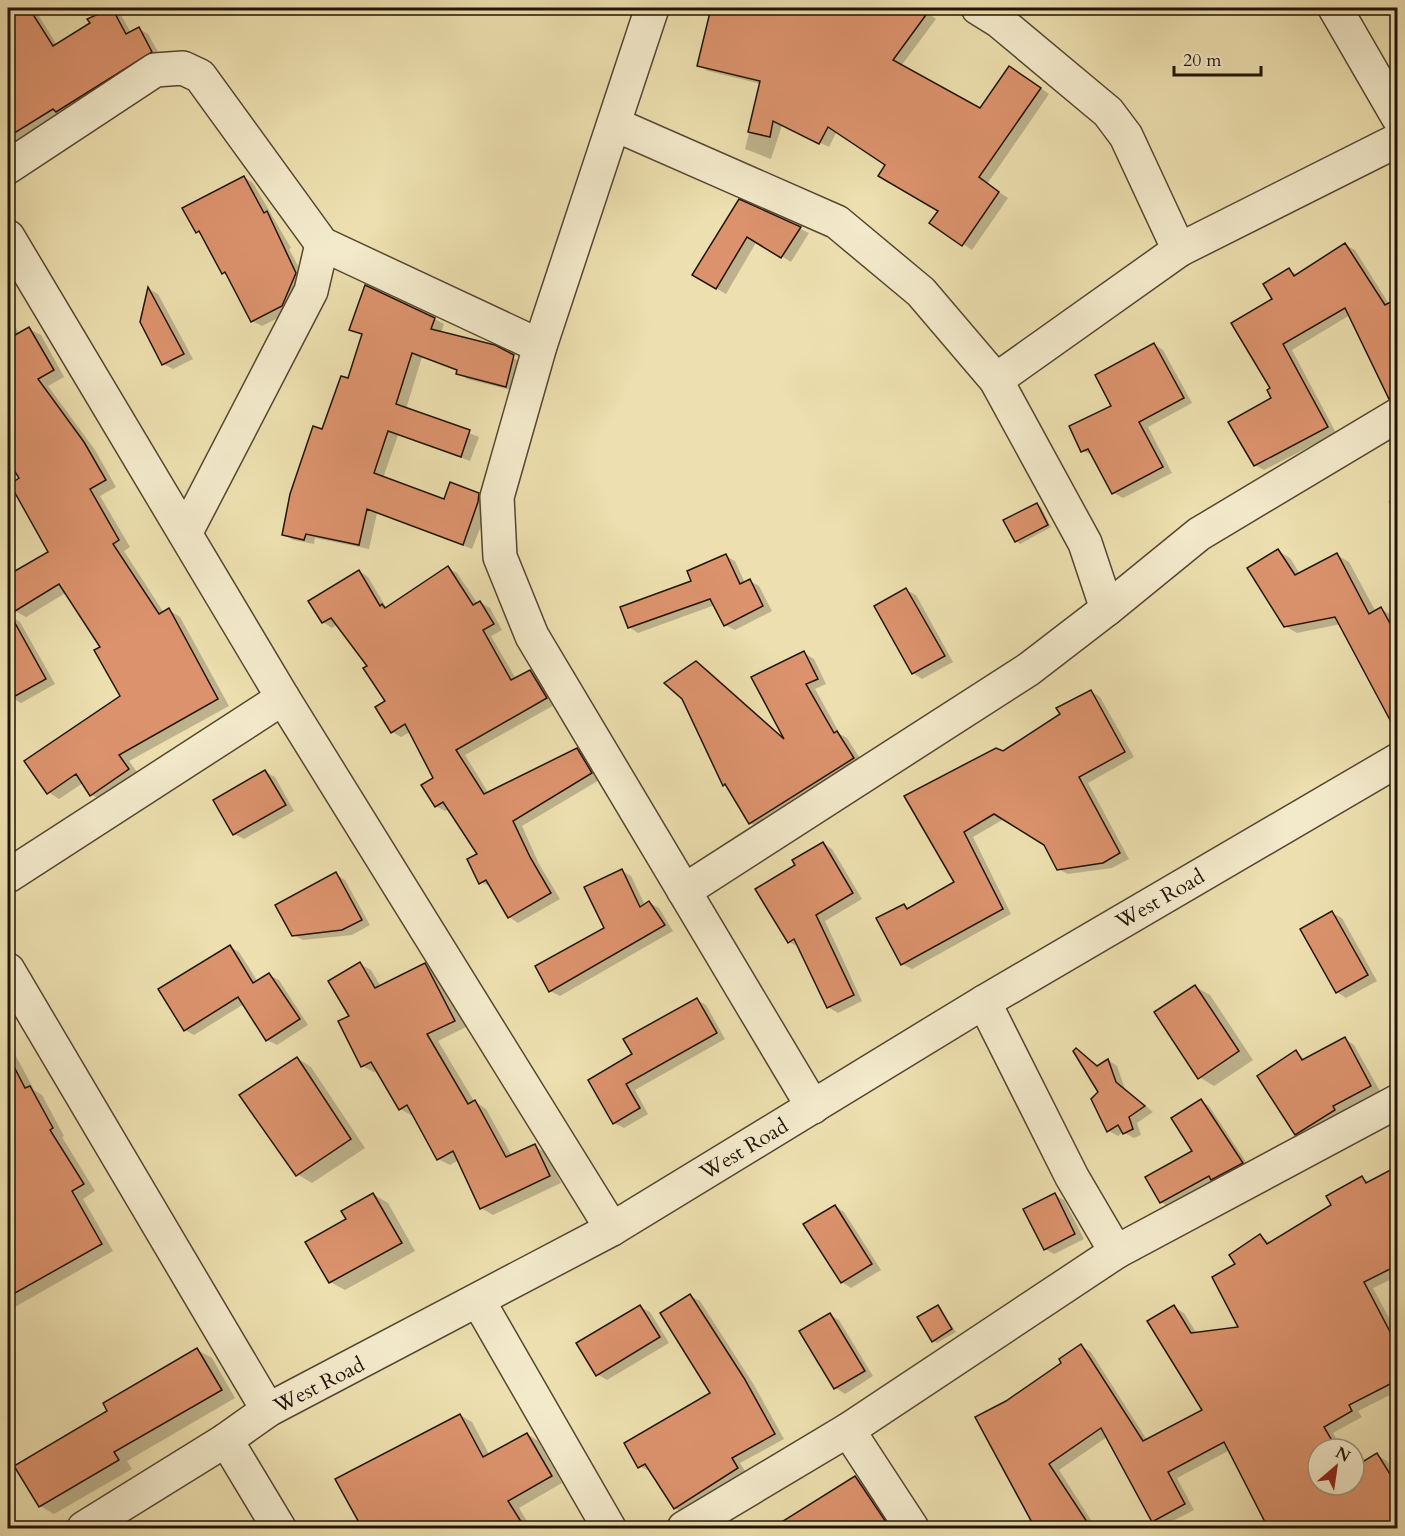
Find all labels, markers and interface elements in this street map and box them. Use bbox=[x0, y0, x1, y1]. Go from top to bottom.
scale bar bbox=[1174, 39, 1261, 77]
text: 20 m bbox=[1183, 48, 1222, 73]
street label: West Road bbox=[1110, 862, 1210, 937]
street label: West Road bbox=[694, 1112, 794, 1188]
street label: West Road bbox=[268, 1350, 370, 1421]
north arrow bbox=[1306, 1437, 1366, 1497]
text: N bbox=[1331, 1442, 1354, 1468]

